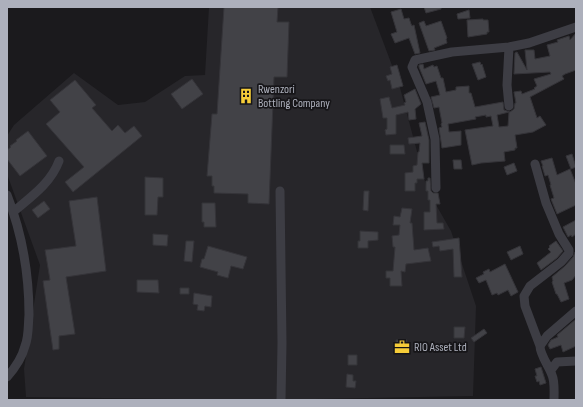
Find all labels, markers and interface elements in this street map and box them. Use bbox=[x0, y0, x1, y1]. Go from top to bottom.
place label: Rwenzori Bottling Company bbox=[258, 82, 330, 111]
building icon: Rwenzori Bottling Company bbox=[237, 87, 255, 105]
office icon: RIO Asset Ltd bbox=[393, 338, 411, 356]
place label: RIO Asset Ltd bbox=[414, 340, 467, 355]

